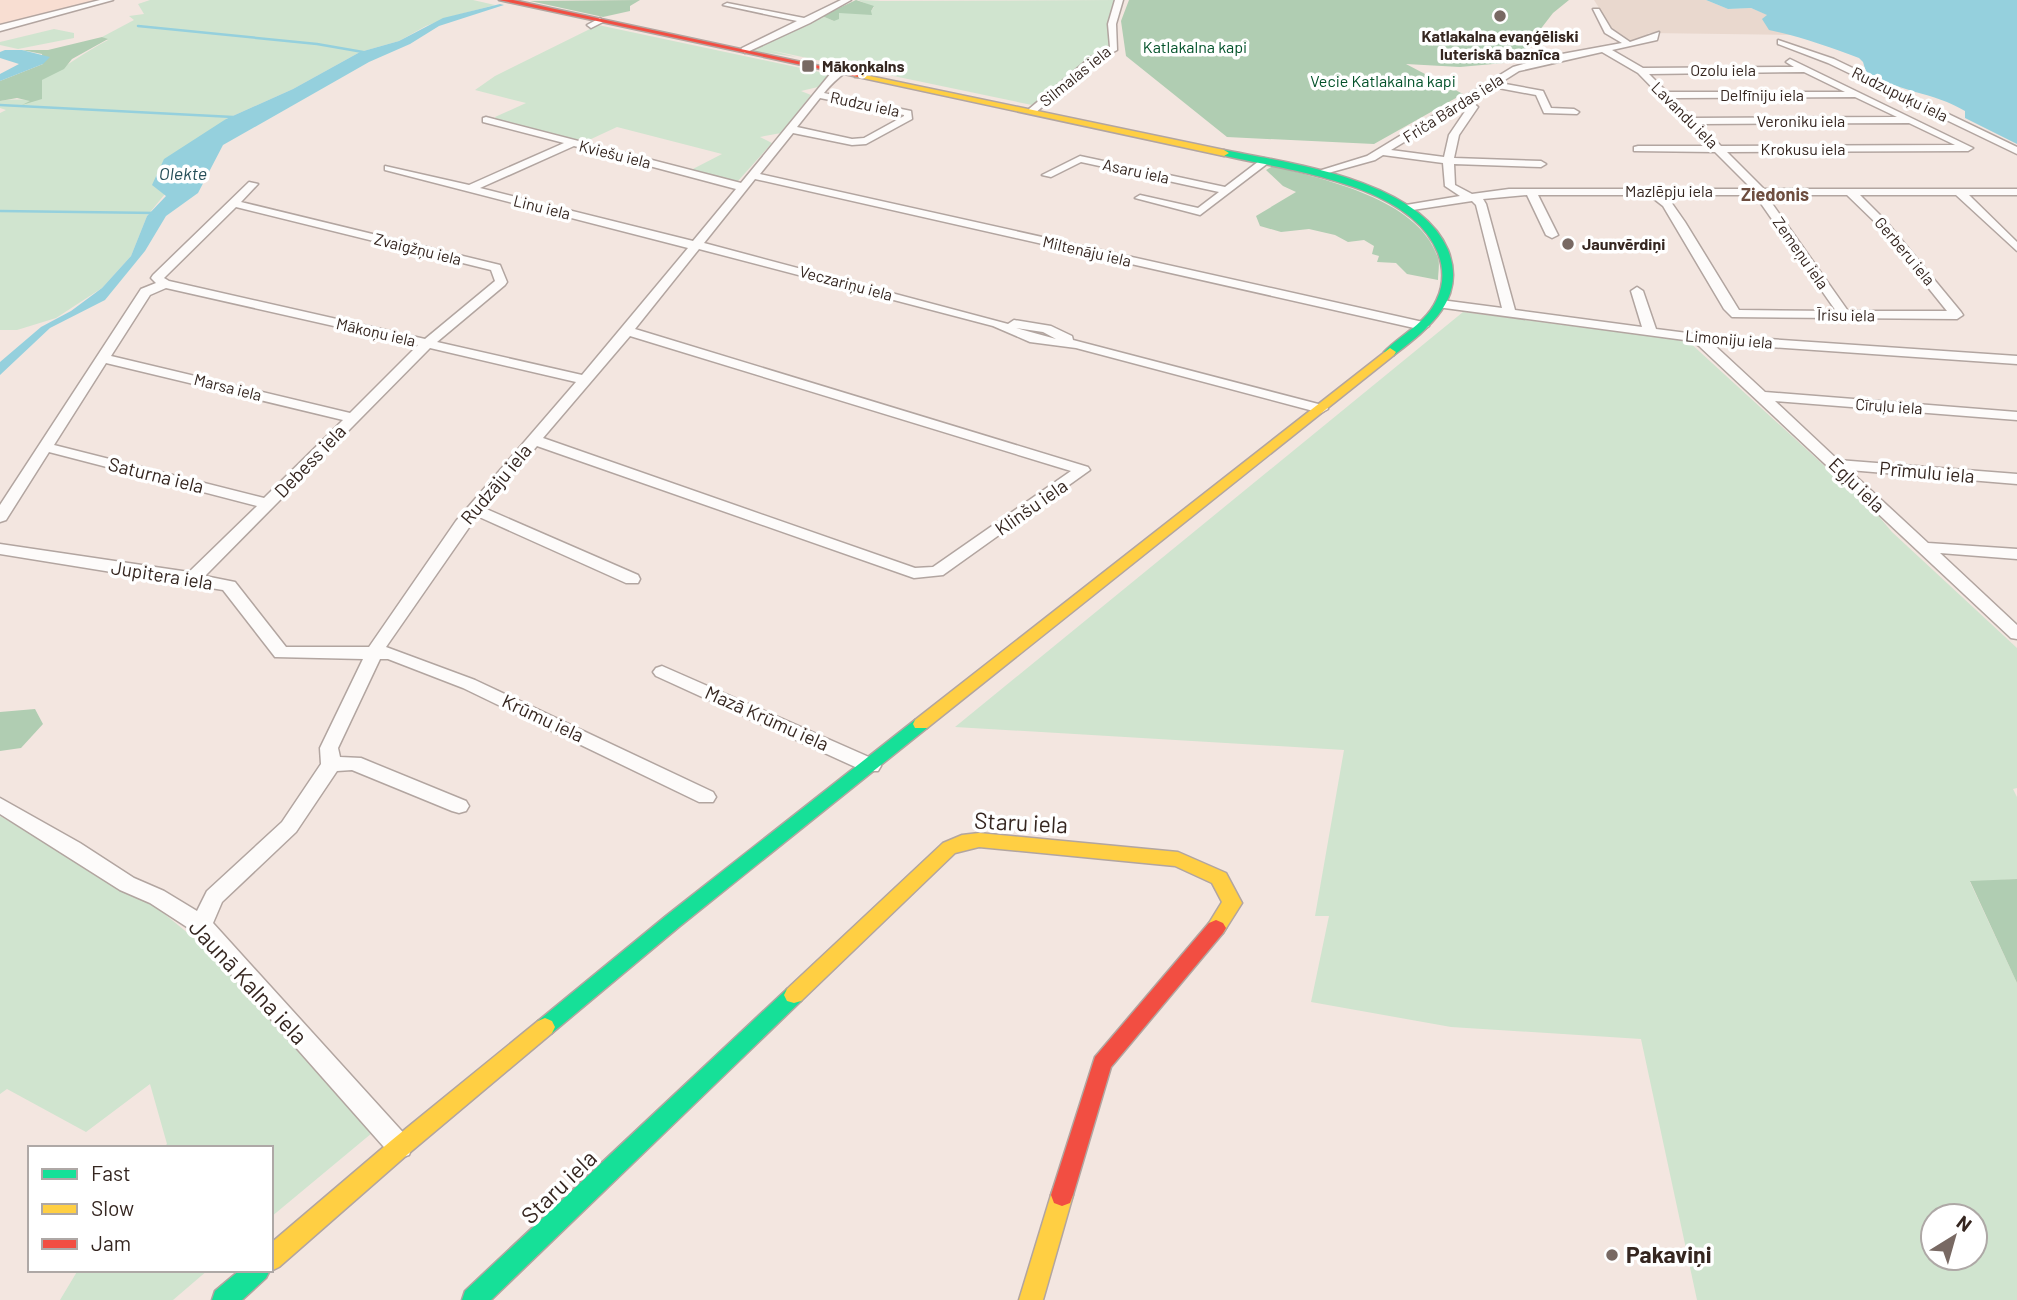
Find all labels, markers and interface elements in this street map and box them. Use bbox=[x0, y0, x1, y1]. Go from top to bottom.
marker: Katlakalna evaņģēliski luteriskā baznīca bbox=[1492, 8, 1508, 24]
place label: Katlakalna evaņģēliski luteriskā baznīca bbox=[1421, 26, 1579, 63]
park label: Katlakalna kapi bbox=[1143, 37, 1247, 56]
street label: Silmalas iela bbox=[1035, 41, 1114, 110]
place label: Mākoņkalns bbox=[822, 56, 905, 75]
marker: Mākoņkalns bbox=[800, 58, 816, 74]
street label: Ozolu iela bbox=[1690, 60, 1756, 79]
street label: Rudzupuķu iela bbox=[1849, 62, 1951, 125]
street label: Friča Bārdas iela bbox=[1399, 69, 1506, 146]
park label: Vecie Katlakalna kapi bbox=[1310, 71, 1456, 90]
street label: Lavandu iela bbox=[1648, 77, 1723, 152]
street label: Delfīniju iela bbox=[1720, 85, 1804, 104]
street label: Rudzu iela bbox=[829, 87, 902, 120]
street label: Veroniku iela bbox=[1757, 111, 1845, 130]
street label: Kviešu iela bbox=[577, 135, 653, 172]
street label: Krokusu iela bbox=[1761, 139, 1845, 158]
street label: Asaru iela bbox=[1101, 154, 1171, 187]
water label: Olekte bbox=[159, 162, 207, 184]
street label: Mazlēpju iela bbox=[1625, 181, 1713, 200]
district label: Ziedonis bbox=[1741, 183, 1809, 205]
street label: Linu iela bbox=[512, 190, 573, 223]
street label: Zemeņu iela bbox=[1770, 213, 1833, 292]
street label: Gerberu iela bbox=[1871, 213, 1939, 289]
street label: Zvaigžņu iela bbox=[373, 229, 464, 269]
street label: Miltenāju iela bbox=[1041, 231, 1133, 270]
place label: Jaunvērdiņi bbox=[1582, 234, 1665, 253]
marker: Jaunvērdiņi bbox=[1560, 236, 1576, 252]
street label: Veczariņu iela bbox=[797, 261, 895, 304]
street label: Īrisu iela bbox=[1816, 304, 1875, 325]
street label: Mākoņu iela bbox=[335, 313, 418, 350]
street label: Limoniju iela bbox=[1684, 325, 1774, 352]
street label: Marsa iela bbox=[192, 369, 264, 404]
street label: Cīruļu iela bbox=[1855, 394, 1923, 417]
street label: Debess iela bbox=[269, 419, 350, 502]
street label: Rudzāju iela bbox=[455, 439, 536, 529]
street label: Saturna iela bbox=[106, 452, 206, 497]
street label: Egļu iela bbox=[1825, 452, 1890, 517]
street label: Prīmulu iela bbox=[1878, 456, 1976, 487]
street label: Klinšu iela bbox=[990, 473, 1071, 540]
street label: Jupitera iela bbox=[110, 555, 215, 594]
street label: Mazā Krūmu iela bbox=[702, 680, 833, 755]
street label: Krūmu iela bbox=[499, 689, 588, 746]
street label: Staru iela bbox=[973, 806, 1069, 838]
street label: Jaunā Kalna iela bbox=[184, 913, 314, 1050]
street label: Staru iela bbox=[515, 1144, 602, 1229]
legend bbox=[28, 1146, 273, 1272]
text: Fast bbox=[91, 1160, 131, 1185]
text: Slow bbox=[91, 1195, 134, 1220]
north arrow bbox=[1919, 1202, 1989, 1272]
text: N bbox=[1953, 1210, 1977, 1236]
text: Jam bbox=[91, 1230, 131, 1255]
place label: Pakaviņi bbox=[1626, 1240, 1712, 1268]
marker: Pakaviņi bbox=[1604, 1247, 1620, 1263]

